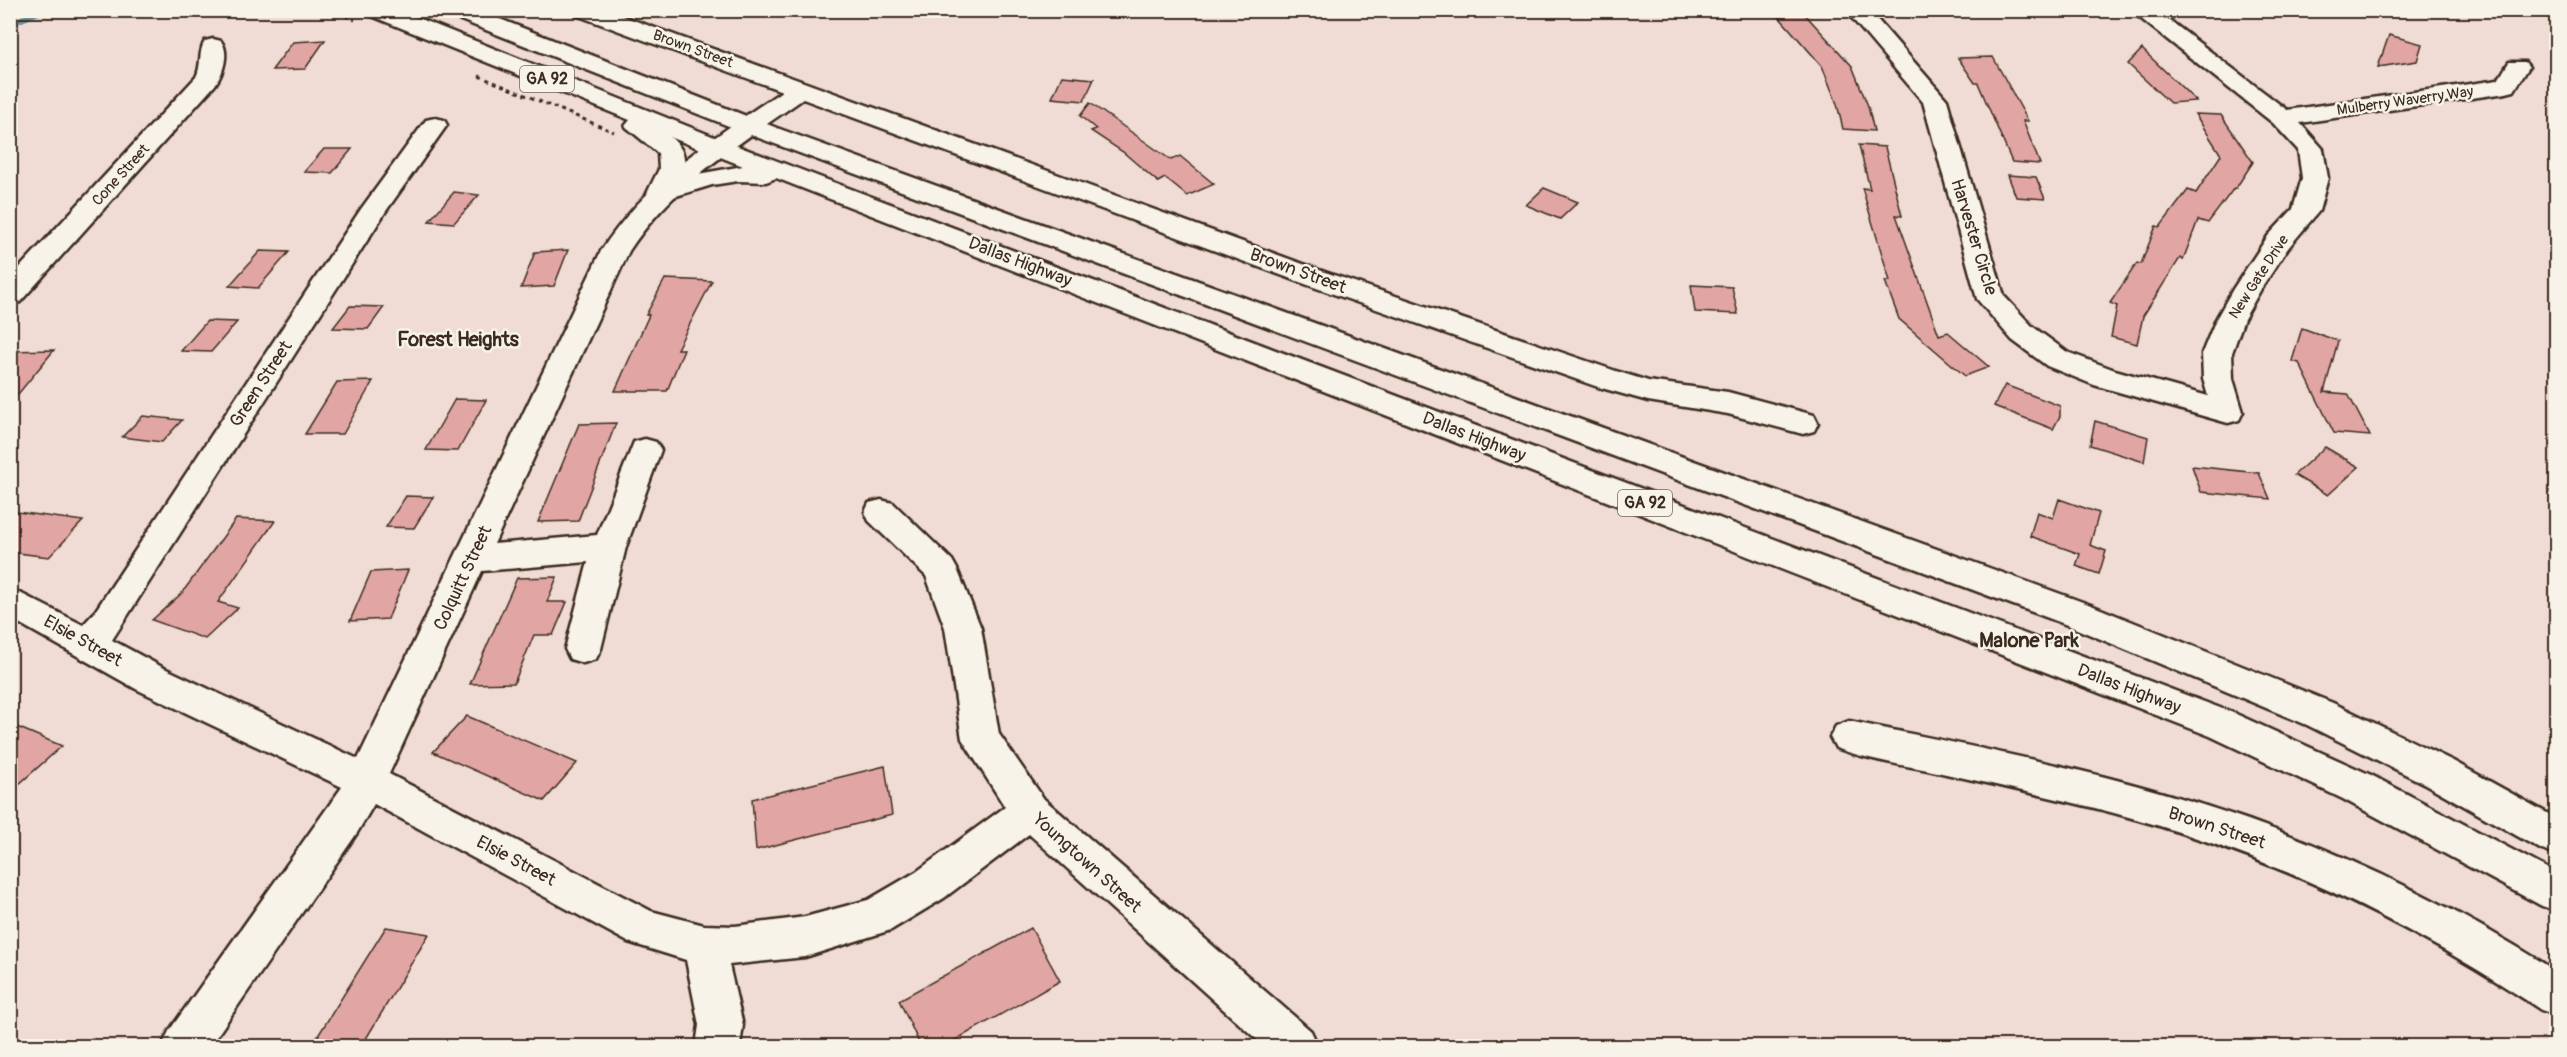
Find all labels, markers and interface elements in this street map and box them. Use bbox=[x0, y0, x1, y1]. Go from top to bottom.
street label: Brown Street bbox=[650, 26, 737, 73]
road number: GA 92 bbox=[520, 66, 574, 92]
street label: Mulberry Waverry Way bbox=[2336, 82, 2475, 120]
street label: Cone Street bbox=[88, 139, 154, 210]
street label: Harvester Circle bbox=[1945, 176, 2003, 298]
street label: New Gate Drive bbox=[2225, 231, 2293, 322]
street label: Dallas Highway bbox=[965, 232, 1075, 292]
street label: Brown Street bbox=[1247, 243, 1350, 299]
district label: Forest Heights bbox=[397, 327, 519, 352]
street label: Green Street bbox=[225, 336, 298, 431]
street label: Dallas Highway bbox=[1419, 407, 1529, 467]
road number: GA 92 bbox=[1618, 490, 1672, 516]
street label: Colquitt Street bbox=[429, 521, 498, 634]
street label: Elsie Street bbox=[40, 610, 127, 672]
district label: Malone Park bbox=[1979, 628, 2079, 653]
street label: Dallas Highway bbox=[2074, 659, 2184, 719]
street label: Brown Street bbox=[2166, 801, 2269, 855]
street label: Youngtown Street bbox=[1027, 807, 1147, 918]
street label: Elsie Street bbox=[472, 831, 560, 892]

